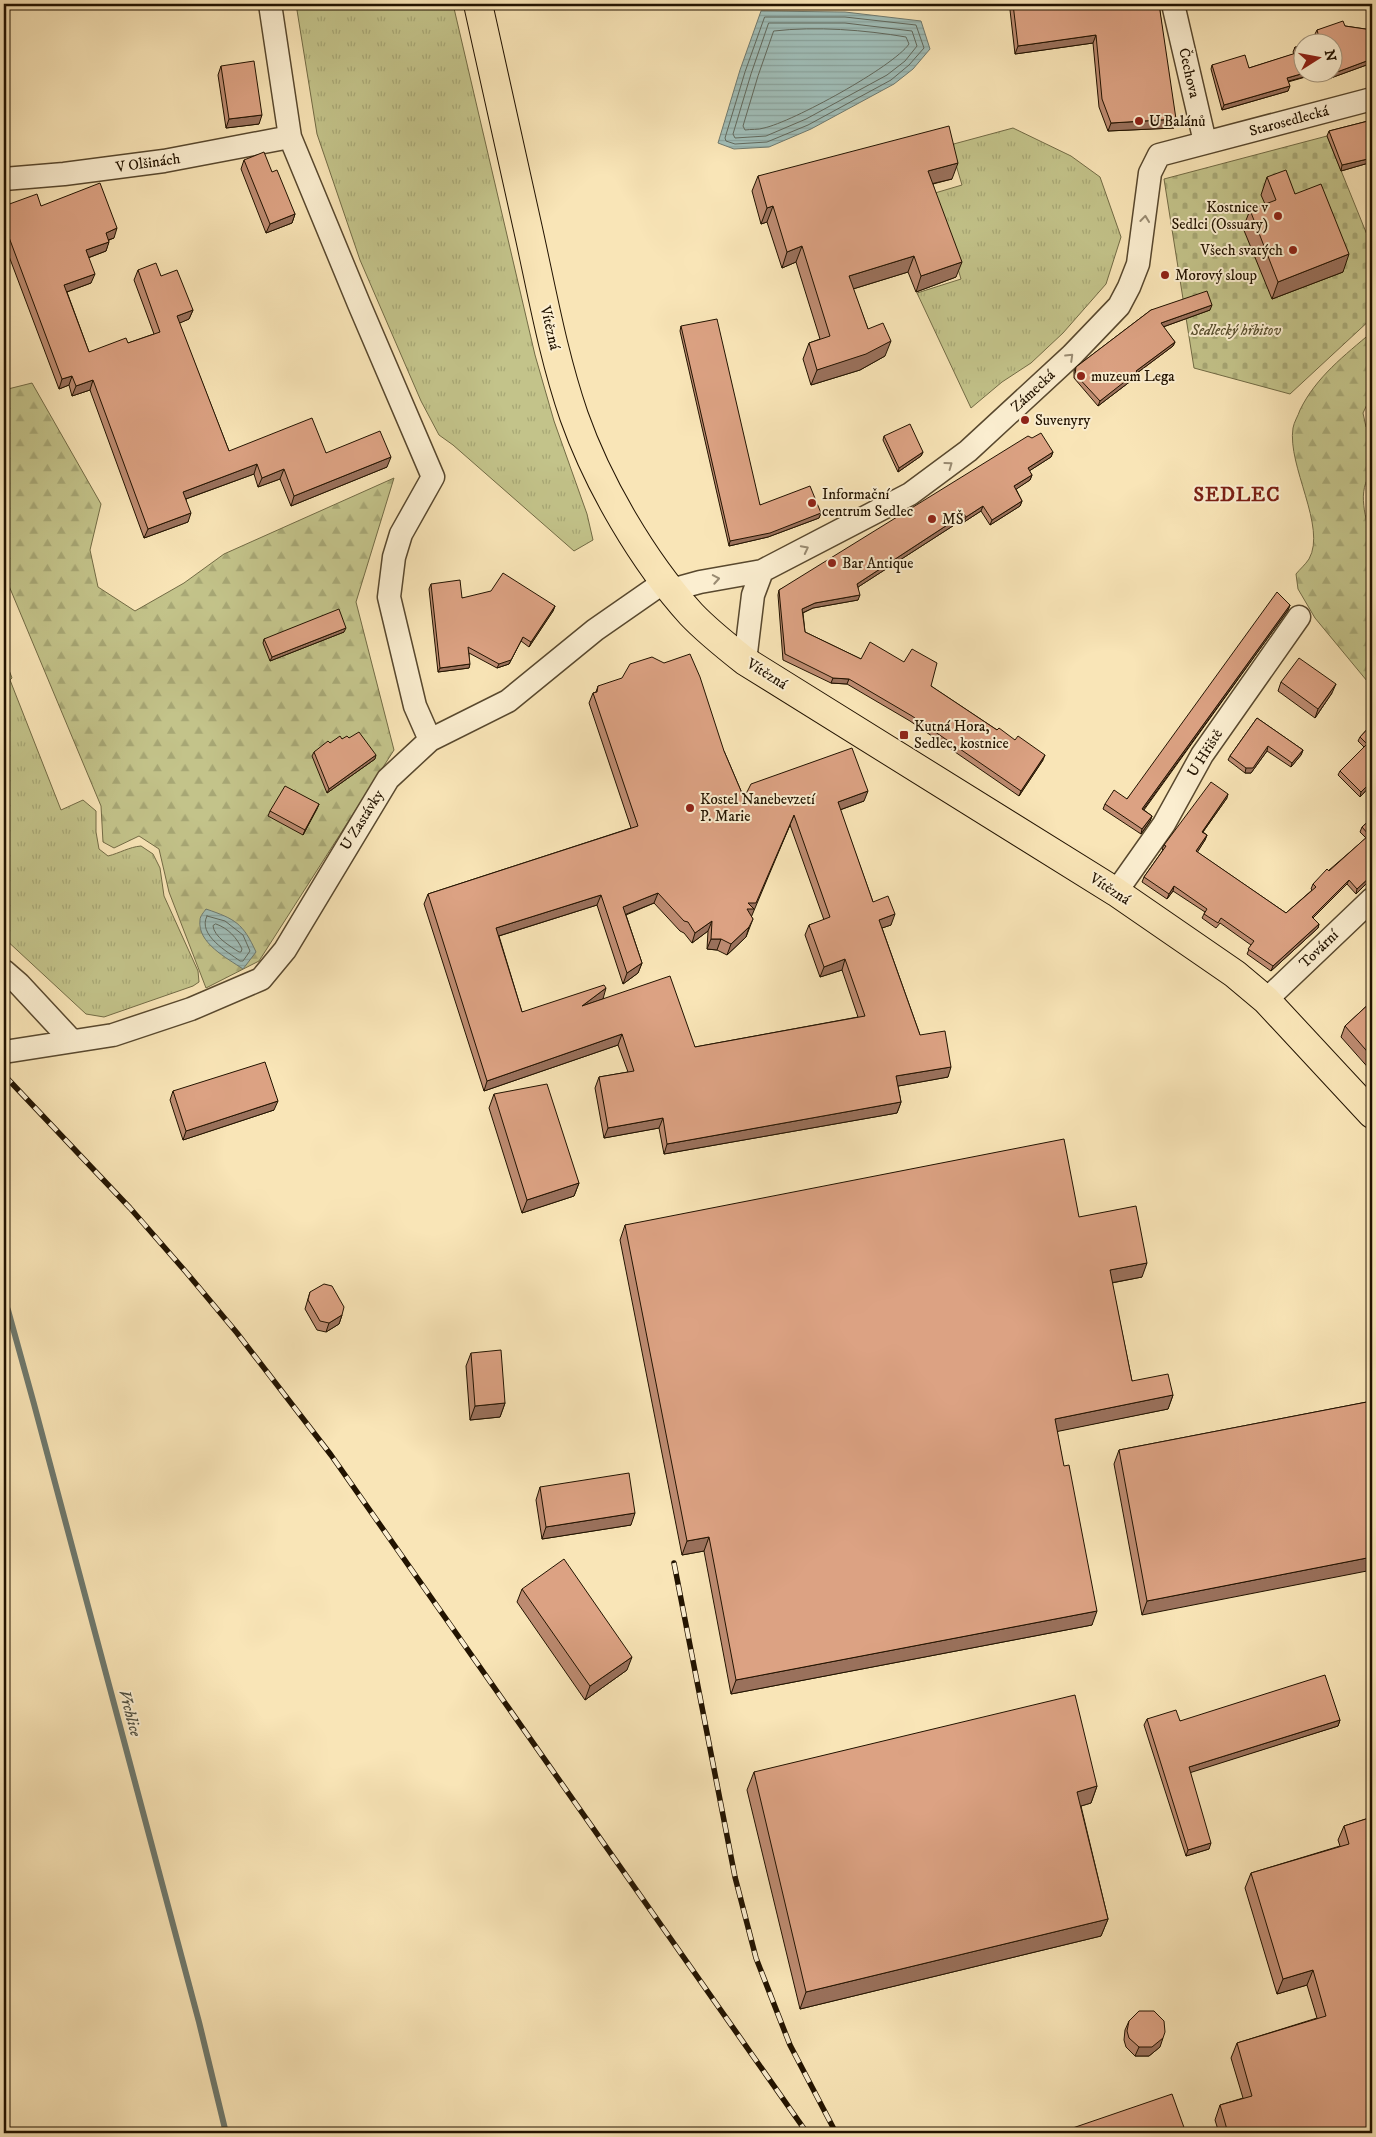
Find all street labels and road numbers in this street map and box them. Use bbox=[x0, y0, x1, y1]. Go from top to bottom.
street label: Čechova bbox=[1174, 46, 1205, 100]
street label: Starosedlecká bbox=[1247, 101, 1331, 141]
street label: V Olšinách bbox=[113, 149, 182, 177]
street label: Vítězná bbox=[535, 303, 564, 352]
street label: Zámecká bbox=[1007, 365, 1060, 416]
street label: Vítězná bbox=[742, 654, 791, 694]
street label: U Hřiště bbox=[1183, 726, 1227, 780]
street label: U Zastávky bbox=[336, 785, 389, 854]
street label: Vítězná bbox=[1085, 868, 1134, 909]
street label: Tovární bbox=[1295, 925, 1343, 972]

